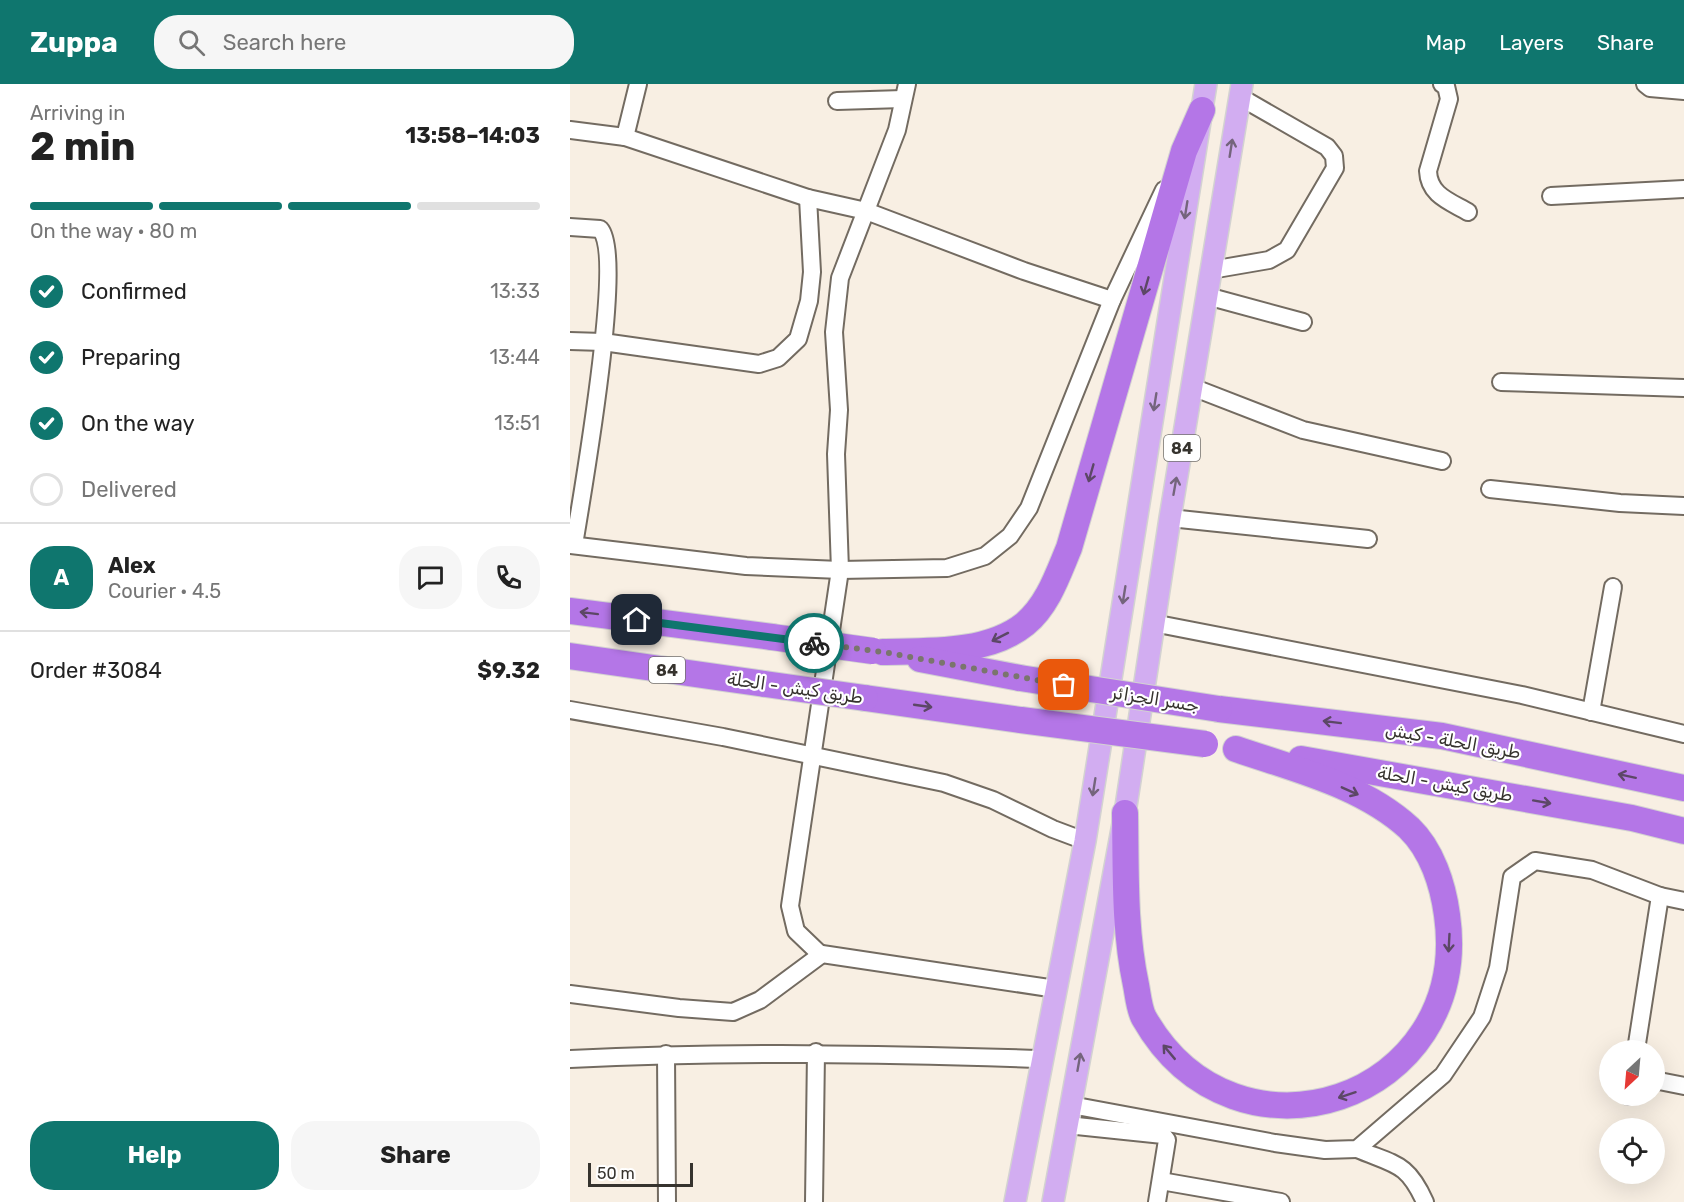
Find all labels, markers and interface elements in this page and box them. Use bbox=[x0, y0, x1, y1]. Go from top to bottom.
search box bbox=[154, 15, 574, 69]
text: Zuppa bbox=[30, 26, 118, 59]
icon: search bbox=[175, 26, 208, 59]
text: Search here bbox=[223, 29, 346, 56]
text: Map bbox=[1425, 30, 1466, 55]
text: Layers bbox=[1499, 30, 1564, 55]
text: Share bbox=[1597, 30, 1654, 55]
text: Arriving in bbox=[30, 101, 125, 125]
text: 13:58–14:03 bbox=[405, 122, 540, 149]
text: 2 min bbox=[30, 124, 136, 170]
one-way arrow bbox=[1226, 139, 1237, 159]
one-way arrow bbox=[1180, 199, 1191, 219]
text: On the way · 80 m bbox=[30, 219, 197, 243]
icon: check bbox=[30, 275, 63, 308]
one-way arrow bbox=[1139, 276, 1151, 295]
text: Confirmed bbox=[81, 278, 187, 305]
text: 13:33 bbox=[490, 279, 540, 303]
icon: check bbox=[30, 341, 63, 374]
text: Preparing bbox=[81, 344, 181, 371]
text: 13:44 bbox=[489, 345, 540, 369]
one-way arrow bbox=[1149, 392, 1160, 412]
icon: check bbox=[30, 407, 63, 440]
text: On the way bbox=[81, 410, 195, 437]
text: 13:51 bbox=[494, 411, 540, 435]
road number: 84 bbox=[1164, 435, 1200, 461]
one-way arrow bbox=[1085, 463, 1096, 482]
text: Delivered bbox=[81, 476, 177, 503]
one-way arrow bbox=[1170, 476, 1181, 496]
button: chat bbox=[399, 546, 462, 609]
button: phone bbox=[477, 546, 540, 609]
text: Alex bbox=[108, 552, 156, 579]
text: A bbox=[54, 564, 69, 591]
text: Courier · 4.5 bbox=[108, 579, 221, 603]
one-way arrow bbox=[1119, 584, 1130, 604]
pin bbox=[611, 594, 662, 645]
icon: home bbox=[620, 603, 653, 636]
one-way arrow bbox=[579, 607, 599, 618]
courier bbox=[784, 613, 844, 673]
icon: bike bbox=[798, 627, 831, 660]
one-way arrow bbox=[992, 631, 1009, 643]
text: Order #3084 bbox=[30, 657, 162, 684]
text: $9.32 bbox=[477, 657, 540, 684]
road number: 84 bbox=[649, 657, 685, 683]
pin bbox=[1038, 659, 1089, 710]
street label: طريق كيش - الحلة bbox=[726, 668, 864, 708]
icon: bag bbox=[1047, 668, 1080, 701]
street label: جسر الجزائر bbox=[1109, 681, 1200, 717]
one-way arrow bbox=[912, 701, 932, 712]
one-way arrow bbox=[1322, 717, 1342, 728]
street label: طريق الحلة - كيش bbox=[1384, 718, 1522, 764]
street label: طريق كيش - الحلة bbox=[1376, 761, 1514, 807]
one-way arrow bbox=[1618, 769, 1637, 781]
one-way arrow bbox=[1088, 777, 1099, 797]
one-way arrow bbox=[1340, 785, 1358, 797]
one-way arrow bbox=[1531, 797, 1551, 808]
one-way arrow bbox=[1444, 932, 1455, 952]
north arrow bbox=[1599, 1040, 1665, 1106]
map controls bbox=[1599, 1040, 1665, 1184]
one-way arrow bbox=[1163, 1044, 1176, 1060]
one-way arrow bbox=[1074, 1053, 1085, 1072]
one-way arrow bbox=[1338, 1090, 1357, 1101]
button: locate bbox=[1599, 1118, 1665, 1184]
button: Help bbox=[30, 1121, 279, 1190]
button: Share bbox=[291, 1121, 540, 1190]
scale bar bbox=[588, 1160, 693, 1188]
text: 50 m bbox=[597, 1164, 635, 1183]

